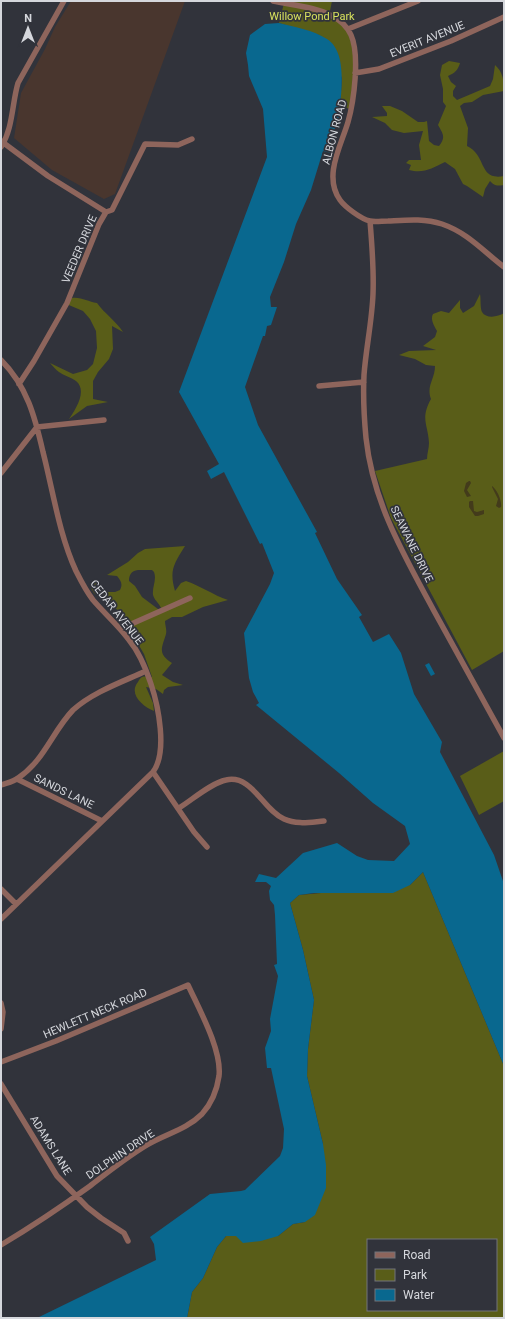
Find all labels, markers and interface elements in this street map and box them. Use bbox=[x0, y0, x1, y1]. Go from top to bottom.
north arrow bbox=[8, 8, 48, 48]
park label: Willow Pond Park bbox=[269, 10, 355, 23]
text: N bbox=[24, 12, 32, 25]
street label: EVERIT AVENUE bbox=[388, 19, 466, 60]
street label: ALBON ROAD bbox=[320, 98, 349, 166]
street label: VEEDER DRIVE bbox=[59, 213, 100, 285]
street label: SEAWANE DRIVE bbox=[387, 504, 436, 585]
street label: CEDAR AVENUE bbox=[87, 577, 146, 647]
street label: SANDS LANE bbox=[32, 771, 96, 812]
street label: HEWLETT NECK ROAD bbox=[41, 986, 149, 1041]
street label: ADAMS LANE bbox=[27, 1113, 74, 1177]
street label: DOLPHIN DRIVE bbox=[84, 1127, 157, 1182]
legend bbox=[367, 1239, 497, 1311]
text: Road bbox=[403, 1248, 431, 1262]
text: Park bbox=[403, 1268, 428, 1282]
text: Water bbox=[403, 1288, 434, 1302]

